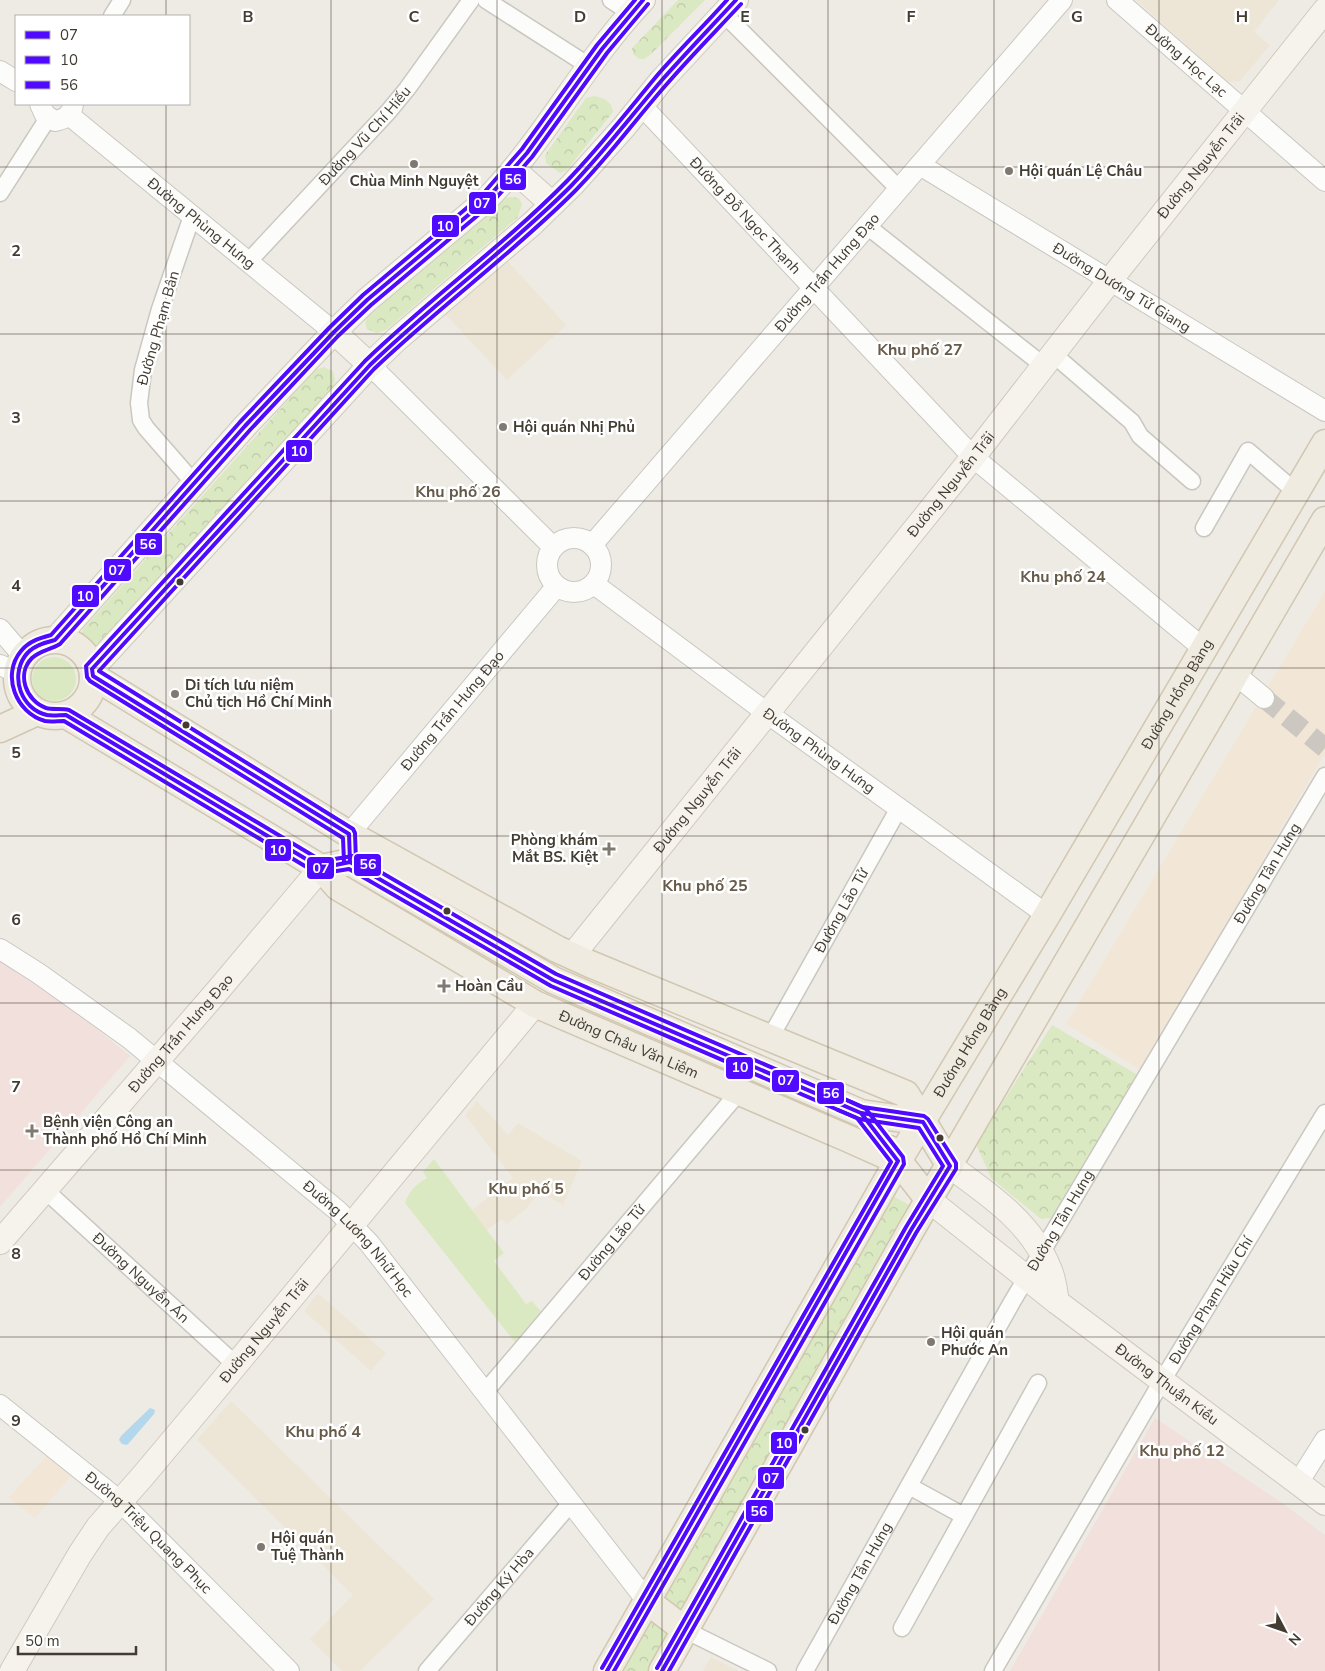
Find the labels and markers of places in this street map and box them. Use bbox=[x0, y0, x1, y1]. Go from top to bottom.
marker: Chùa Minh Nguyệt bbox=[408, 158, 420, 170]
place label: Hội quán Lệ Châu bbox=[1019, 161, 1142, 181]
marker: Hội quán Lệ Châu bbox=[1003, 165, 1015, 177]
place label: Chùa Minh Nguyệt bbox=[350, 171, 479, 191]
place label: Hội quán Nhị Phủ bbox=[513, 417, 635, 437]
marker: Hội quán Nhị Phủ bbox=[497, 421, 509, 433]
unlabelled marker bbox=[175, 577, 185, 587]
place label: Di tích lưu niệm Chủ tịch Hồ Chí Minh bbox=[185, 675, 332, 712]
marker: Di tích lưu niệm Chủ tịch Hồ Chí Minh bbox=[169, 688, 181, 700]
unlabelled marker bbox=[181, 720, 191, 730]
place label: Phòng khám Mắt BS. Kiệt bbox=[511, 830, 598, 867]
marker: Phòng khám Mắt BS. Kiệt bbox=[602, 842, 616, 856]
unlabelled marker bbox=[442, 906, 452, 916]
place label: Hoàn Cầu bbox=[455, 976, 523, 996]
marker: Hoàn Cầu bbox=[437, 979, 451, 993]
place label: Bệnh viện Công an Thành phố Hồ Chí Minh bbox=[43, 1112, 207, 1149]
marker: Bệnh viện Công an Thành phố Hồ Chí Minh bbox=[25, 1124, 39, 1138]
unlabelled marker bbox=[935, 1133, 945, 1143]
place label: Hội quán Phước An bbox=[941, 1323, 1008, 1360]
marker: Hội quán Phước An bbox=[925, 1336, 937, 1348]
unlabelled marker bbox=[800, 1425, 810, 1435]
place label: Hội quán Tuệ Thành bbox=[271, 1528, 344, 1565]
marker: Hội quán Tuệ Thành bbox=[255, 1541, 267, 1553]

